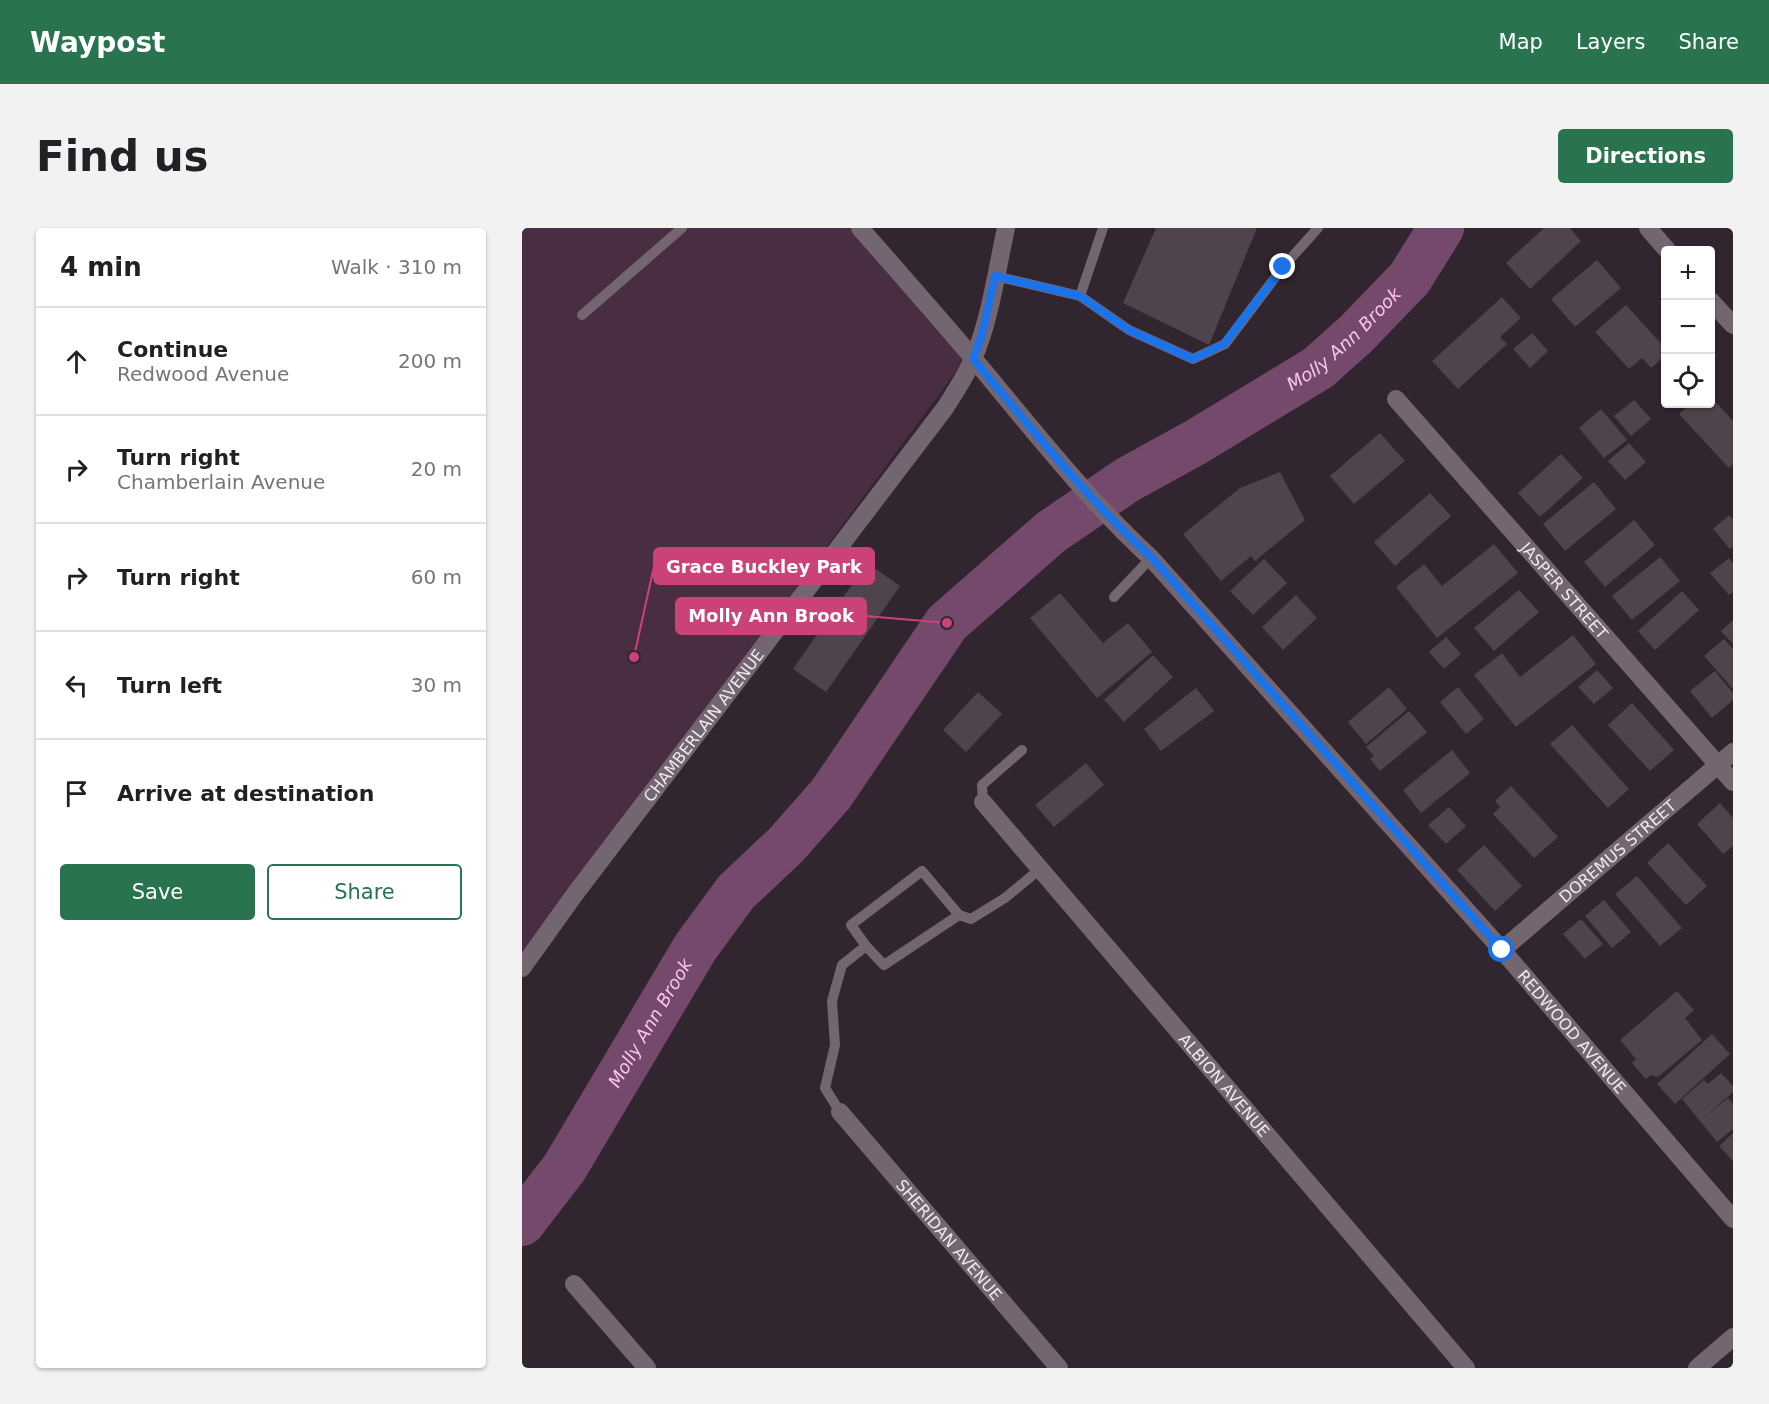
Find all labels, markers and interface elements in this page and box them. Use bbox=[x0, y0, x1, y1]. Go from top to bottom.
text: Waypost bbox=[30, 26, 166, 59]
text: Map bbox=[1499, 30, 1543, 54]
text: Layers bbox=[1576, 30, 1645, 54]
text: Share bbox=[1678, 30, 1739, 54]
button: Directions bbox=[1558, 129, 1733, 183]
text: Find us bbox=[36, 132, 209, 181]
map controls bbox=[1661, 246, 1715, 408]
button: + bbox=[1661, 246, 1715, 300]
text: 4 min bbox=[60, 252, 142, 282]
route end bbox=[1269, 253, 1295, 279]
text: Walk · 310 m bbox=[331, 255, 462, 279]
water label: Molly Ann Brook bbox=[1283, 282, 1406, 395]
button: − bbox=[1661, 300, 1715, 354]
text: Continue bbox=[117, 337, 228, 362]
icon: ahead bbox=[60, 345, 93, 378]
text: 200 m bbox=[398, 349, 462, 373]
button: locate bbox=[1661, 354, 1715, 408]
text: Redwood Avenue bbox=[117, 362, 289, 386]
text: Turn right bbox=[117, 445, 240, 470]
icon: right bbox=[60, 453, 93, 486]
text: 20 m bbox=[411, 457, 462, 481]
text: Chamberlain Avenue bbox=[117, 470, 325, 494]
street label: JASPER STREET bbox=[1516, 538, 1612, 643]
callout: Grace Buckley Park bbox=[654, 548, 874, 584]
text: Grace Buckley Park bbox=[666, 556, 863, 577]
icon: right bbox=[60, 561, 93, 594]
text: Turn right bbox=[117, 565, 240, 590]
text: 60 m bbox=[411, 565, 462, 589]
callout: Molly Ann Brook bbox=[676, 598, 866, 634]
text: Molly Ann Brook bbox=[688, 605, 855, 626]
street label: CHAMBERLAIN AVENUE bbox=[640, 645, 768, 806]
icon: left bbox=[60, 669, 93, 702]
text: Turn left bbox=[117, 673, 222, 698]
text: 30 m bbox=[411, 673, 462, 697]
icon: arrive bbox=[60, 777, 93, 810]
text: Arrive at destination bbox=[117, 781, 374, 806]
street label: DOREMUS STREET bbox=[1555, 796, 1680, 907]
button: Save bbox=[60, 864, 255, 920]
button: Share bbox=[267, 864, 462, 920]
route start bbox=[1488, 936, 1514, 962]
water label: Molly Ann Brook bbox=[604, 953, 697, 1091]
street label: REDWOOD AVENUE bbox=[1513, 966, 1630, 1098]
street label: ALBION AVENUE bbox=[1175, 1030, 1274, 1141]
street label: SHERIDAN AVENUE bbox=[892, 1176, 1006, 1304]

